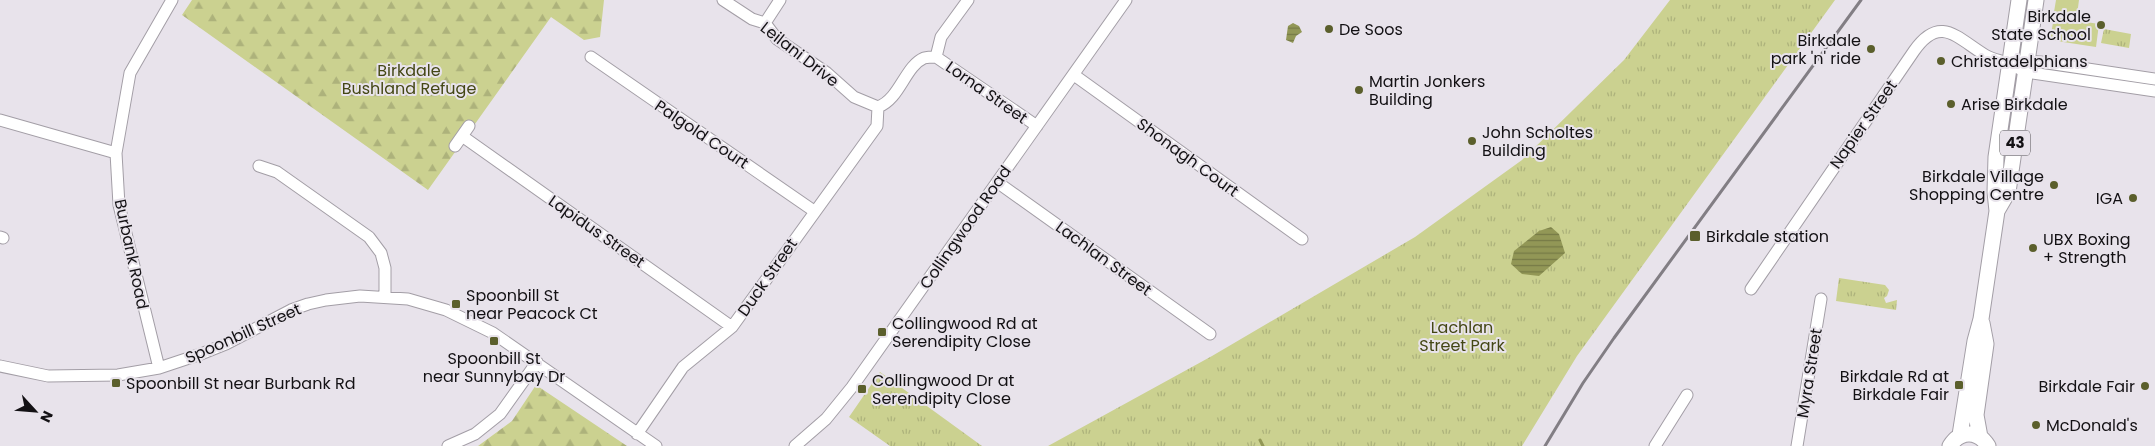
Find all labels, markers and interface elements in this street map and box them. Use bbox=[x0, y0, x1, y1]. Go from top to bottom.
place label: Birkdale State School bbox=[1991, 5, 2091, 46]
street label: Leilani Drive bbox=[756, 16, 844, 92]
place label: De Soos bbox=[1339, 18, 1403, 41]
marker: Birkdale State School bbox=[2095, 19, 2107, 31]
marker: De Soos bbox=[1323, 23, 1335, 35]
place label: Birkdale park 'n' ride bbox=[1771, 29, 1861, 70]
marker: Birkdale park 'n' ride bbox=[1865, 43, 1877, 55]
place label: Christadelphians bbox=[1951, 50, 2088, 73]
marker: Christadelphians bbox=[1935, 55, 1947, 67]
street label: Lorna Street bbox=[941, 56, 1032, 129]
park label: Birkdale Bushland Refuge bbox=[342, 59, 476, 100]
place label: Martin Jonkers Building bbox=[1369, 70, 1485, 111]
street label: Napier Street bbox=[1824, 75, 1903, 173]
marker: Martin Jonkers Building bbox=[1353, 84, 1365, 96]
place label: Arise Birkdale bbox=[1961, 93, 2068, 116]
street label: Palgold Court bbox=[650, 94, 753, 174]
marker: Arise Birkdale bbox=[1945, 98, 1957, 110]
street label: Shonagh Court bbox=[1132, 113, 1244, 202]
place label: John Scholtes Building bbox=[1482, 121, 1593, 162]
road number: 43 bbox=[2000, 130, 2030, 156]
marker: John Scholtes Building bbox=[1466, 135, 1478, 147]
street label: Collingwood Road bbox=[914, 161, 1017, 294]
place label: Birkdale Village Shopping Centre bbox=[1909, 165, 2044, 206]
marker: Birkdale Village Shopping Centre bbox=[2048, 179, 2060, 191]
place label: IGA bbox=[2096, 187, 2123, 210]
street label: Lapidus Street bbox=[544, 190, 650, 273]
marker: IGA bbox=[2127, 192, 2139, 204]
street label: Burbank Road bbox=[109, 197, 154, 311]
street label: Lachlan Street bbox=[1051, 216, 1157, 301]
place label: Birkdale station bbox=[1706, 225, 1829, 248]
place label: UBX Boxing + Strength bbox=[2043, 228, 2131, 269]
marker: Birkdale station bbox=[1688, 229, 1702, 243]
street label: Duck Street bbox=[732, 233, 803, 321]
marker: UBX Boxing + Strength bbox=[2027, 242, 2039, 254]
place label: Spoonbill St near Peacock Ct bbox=[466, 284, 598, 325]
street label: Spoonbill Street bbox=[182, 298, 305, 369]
marker: Spoonbill St near Peacock Ct bbox=[450, 298, 462, 310]
place label: Collingwood Rd at Serendipity Close bbox=[892, 312, 1038, 353]
park label: Lachlan Street Park bbox=[1419, 316, 1505, 357]
marker: Collingwood Rd at Serendipity Close bbox=[876, 326, 888, 338]
street label: Myra Street bbox=[1791, 326, 1828, 420]
marker: Spoonbill St near Sunnybay Dr bbox=[488, 335, 500, 347]
place label: Spoonbill St near Sunnybay Dr bbox=[423, 347, 565, 388]
place label: Birkdale Rd at Birkdale Fair bbox=[1840, 365, 1949, 406]
place label: Collingwood Dr at Serendipity Close bbox=[872, 369, 1015, 410]
place label: Spoonbill St near Burbank Rd bbox=[126, 372, 355, 395]
place label: Birkdale Fair bbox=[2039, 375, 2135, 398]
marker: Spoonbill St near Burbank Rd bbox=[110, 377, 122, 389]
marker: Birkdale Rd at Birkdale Fair bbox=[1953, 379, 1965, 391]
marker: Birkdale Fair bbox=[2139, 380, 2151, 392]
marker: Collingwood Dr at Serendipity Close bbox=[856, 383, 868, 395]
north arrow bbox=[10, 386, 60, 436]
text: N bbox=[35, 408, 58, 426]
place label: McDonald's bbox=[2046, 414, 2138, 437]
marker: McDonald's bbox=[2030, 419, 2042, 431]

